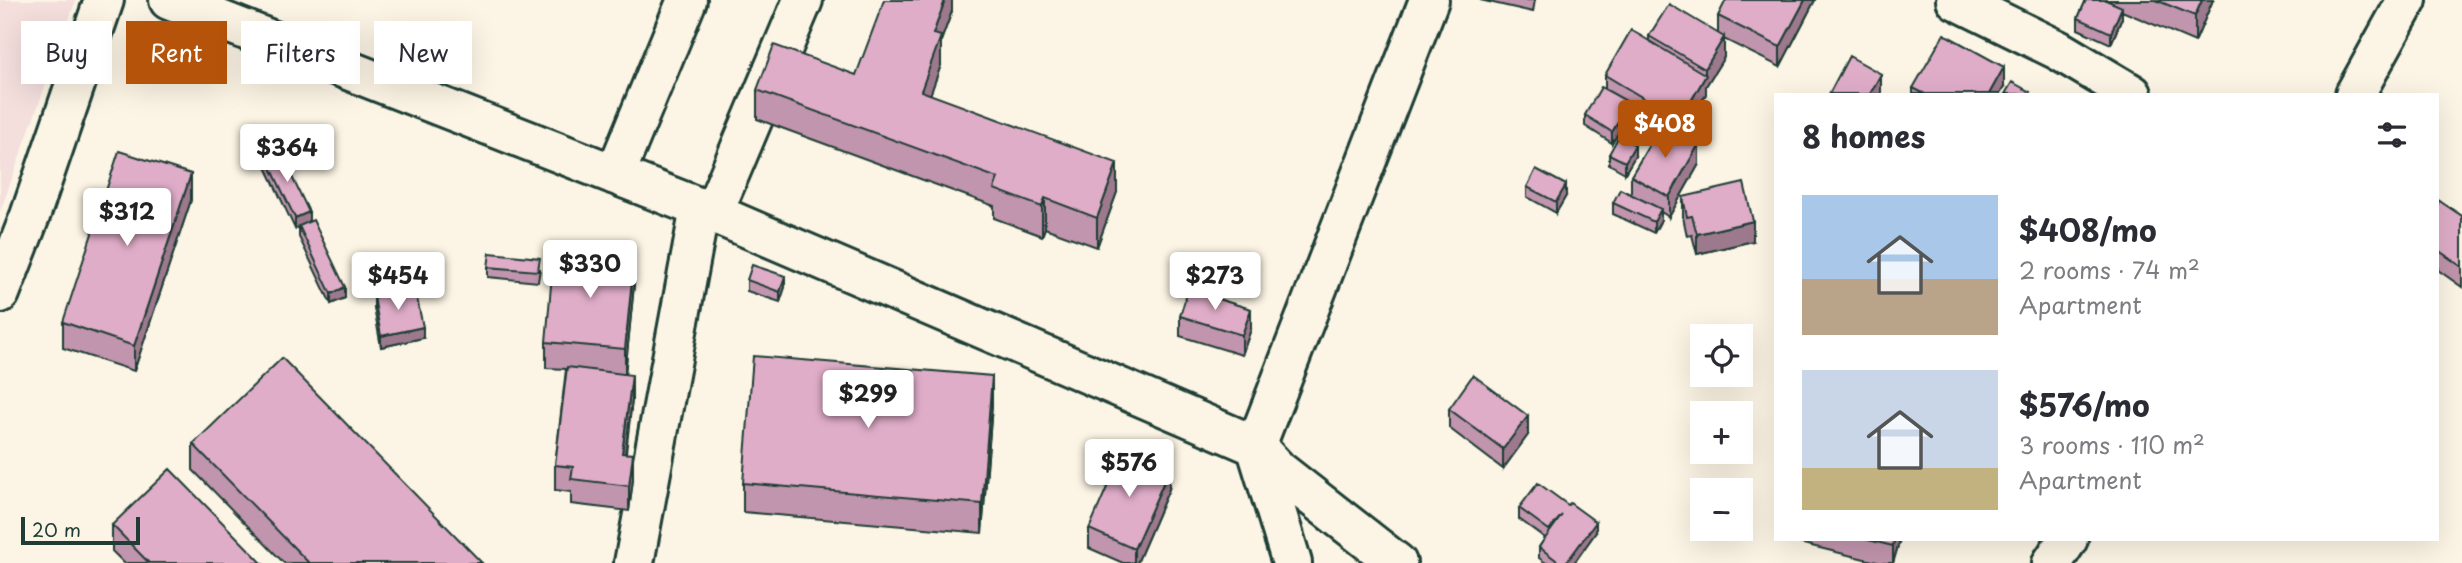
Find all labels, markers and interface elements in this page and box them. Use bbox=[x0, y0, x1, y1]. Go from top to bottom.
chip: Buy bbox=[21, 21, 112, 84]
chip: Rent bbox=[126, 21, 227, 84]
chip: Filters bbox=[241, 21, 360, 84]
chip: New bbox=[374, 21, 472, 84]
pin: $408 bbox=[1624, 100, 1706, 160]
text: $408 bbox=[1634, 105, 1696, 140]
text: 8 homes bbox=[1802, 113, 1925, 158]
icon: filters bbox=[2373, 116, 2411, 154]
pin: $364 bbox=[246, 124, 328, 184]
text: $364 bbox=[256, 129, 318, 164]
pin: $312 bbox=[86, 188, 168, 248]
text: $312 bbox=[99, 193, 155, 228]
text: $408/mo bbox=[2019, 207, 2157, 252]
icon: home bbox=[1858, 223, 1942, 307]
pin: $330 bbox=[549, 240, 631, 300]
text: $330 bbox=[559, 245, 621, 280]
pin: $454 bbox=[357, 252, 439, 312]
pin: $273 bbox=[1174, 252, 1256, 312]
text: 2 rooms · 74 m² bbox=[2019, 252, 2200, 287]
text: $454 bbox=[368, 257, 428, 292]
text: $273 bbox=[1186, 257, 1244, 292]
text: Apartment bbox=[2019, 287, 2142, 322]
map controls bbox=[1690, 324, 1753, 541]
button: locate bbox=[1690, 324, 1753, 387]
pin: $299 bbox=[827, 370, 909, 430]
text: $299 bbox=[839, 375, 897, 410]
text: $576/mo bbox=[2019, 382, 2150, 427]
icon: home bbox=[1858, 398, 1942, 482]
button: + bbox=[1690, 401, 1753, 464]
text: 3 rooms · 110 m² bbox=[2019, 427, 2205, 462]
pin: $576 bbox=[1088, 440, 1170, 499]
text: $576 bbox=[1101, 444, 1157, 479]
text: Apartment bbox=[2019, 462, 2142, 497]
button: − bbox=[1690, 478, 1753, 541]
scale bar bbox=[21, 514, 140, 546]
text: 20 m bbox=[32, 515, 81, 543]

